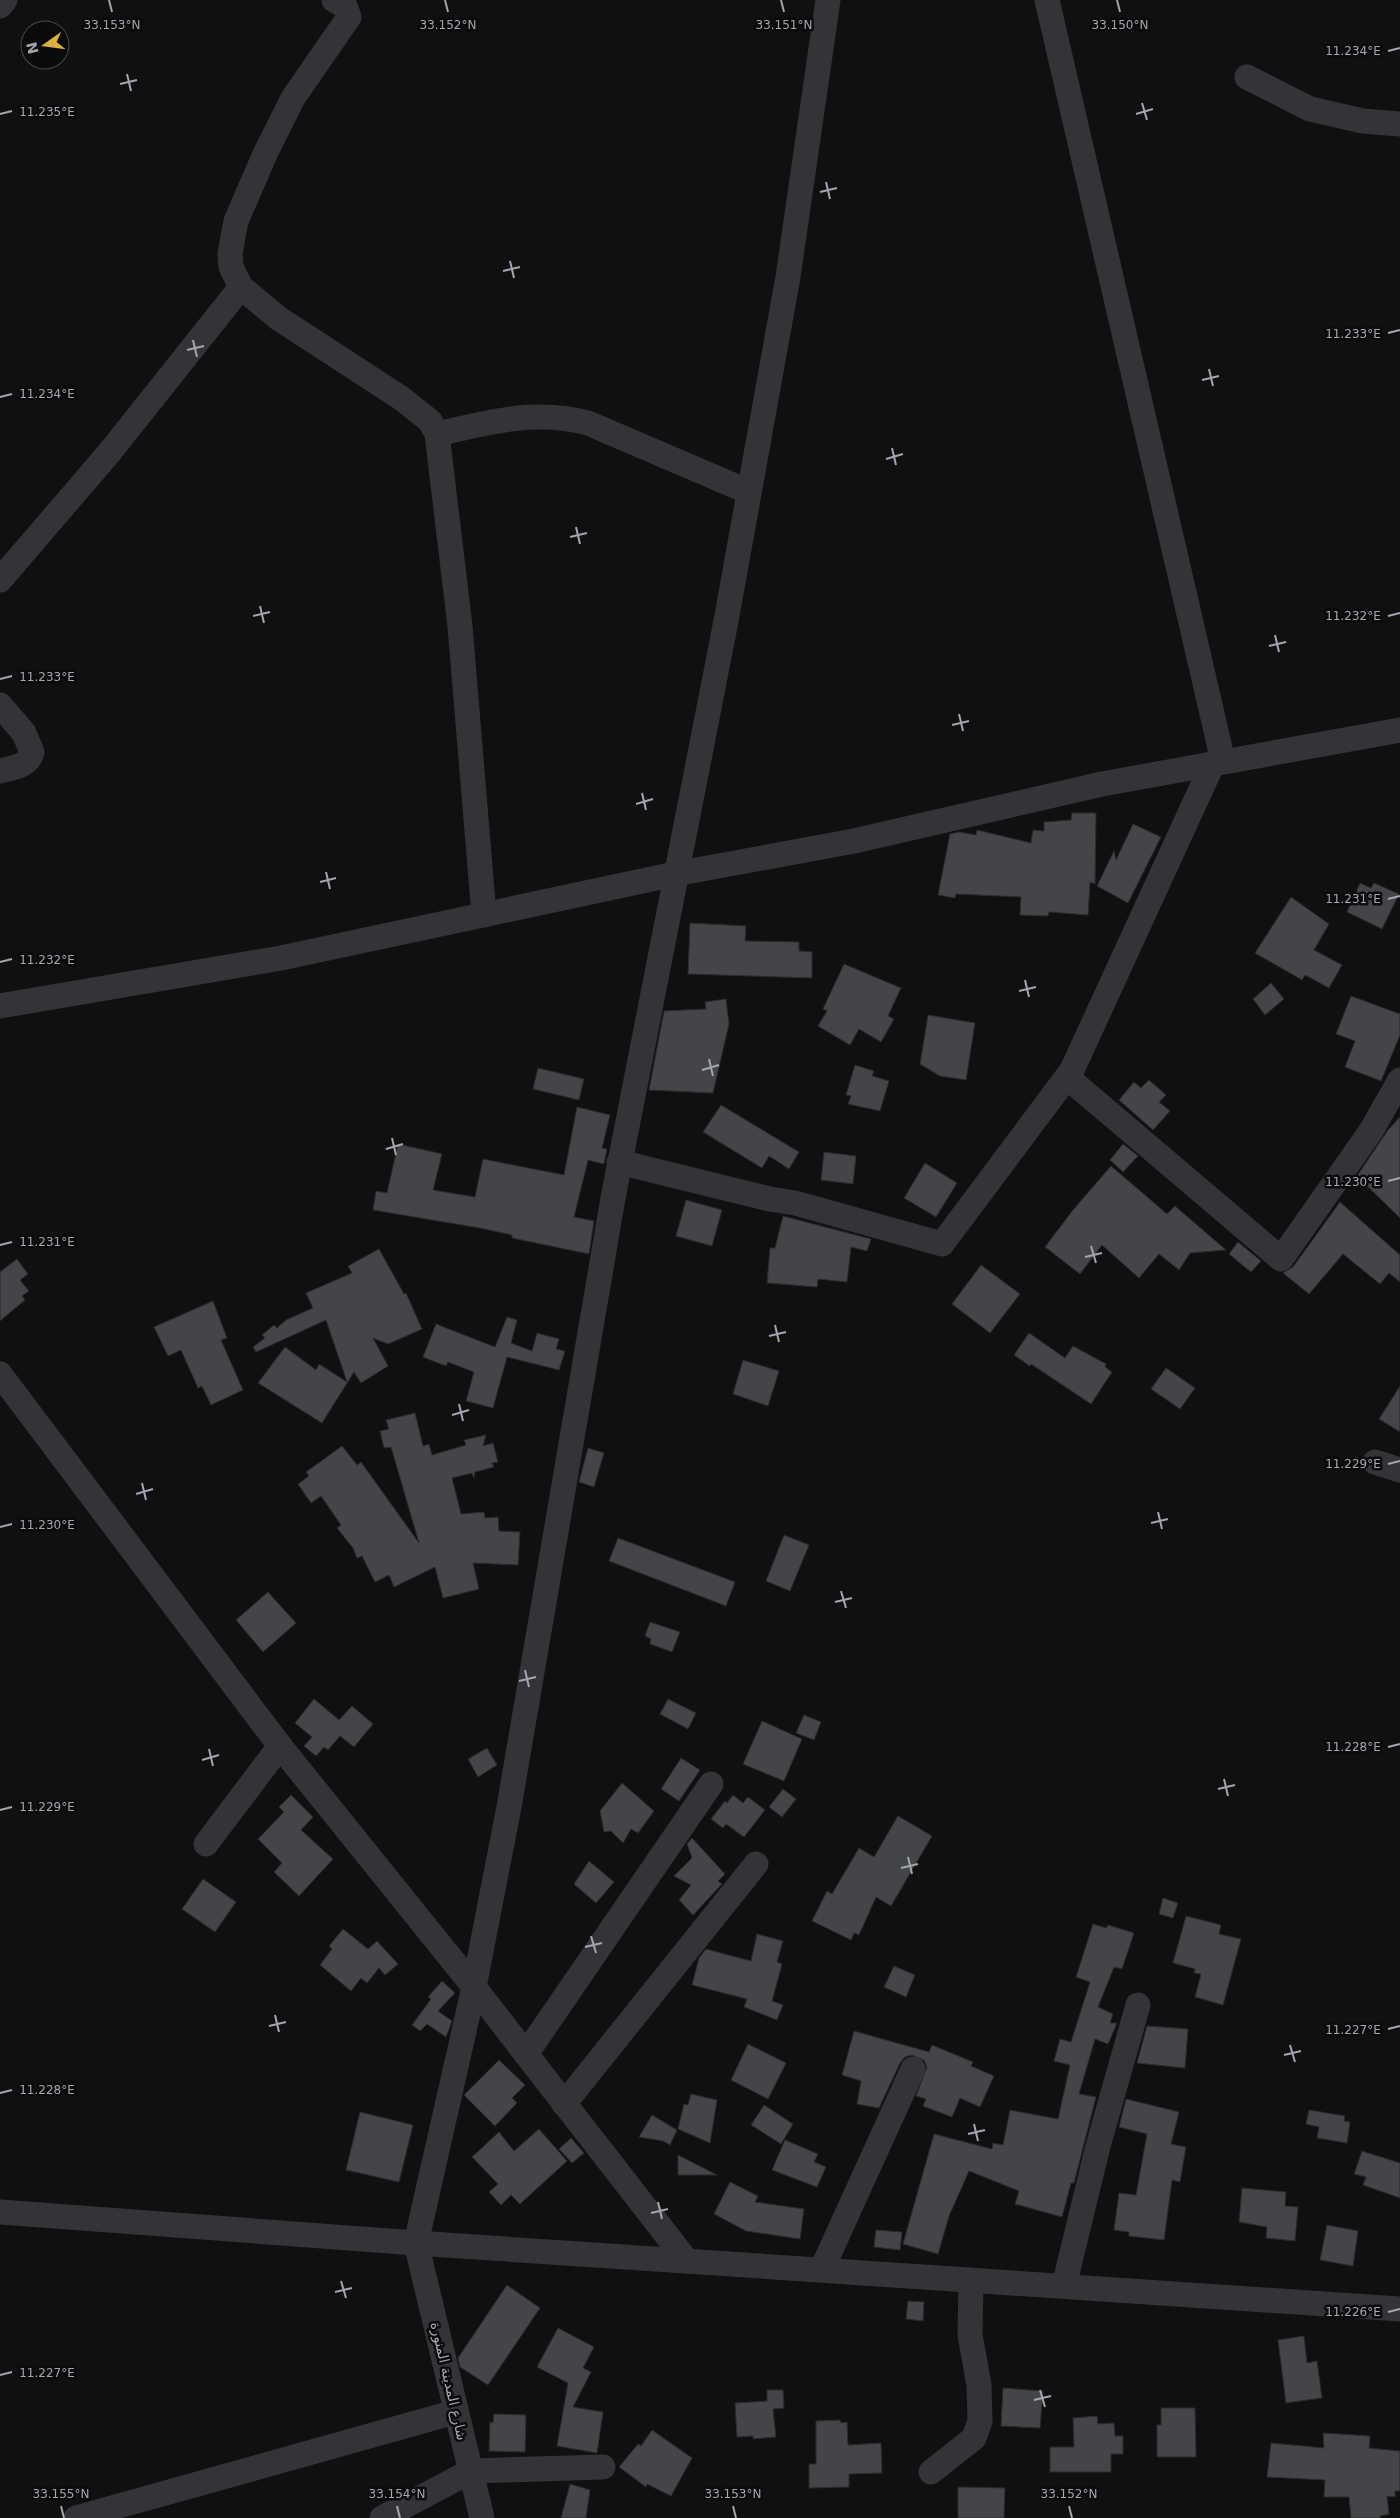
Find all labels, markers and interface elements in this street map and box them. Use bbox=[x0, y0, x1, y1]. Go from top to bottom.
text: 33.153°N bbox=[84, 18, 140, 32]
text: 33.152°N bbox=[420, 18, 476, 32]
text: 33.151°N bbox=[756, 18, 812, 32]
text: 33.150°N bbox=[1092, 18, 1148, 32]
north arrow bbox=[20, 20, 70, 70]
text: N bbox=[23, 41, 42, 56]
text: 11.234°E bbox=[1325, 44, 1381, 58]
text: 11.235°E bbox=[19, 105, 75, 119]
text: 11.233°E bbox=[1325, 327, 1381, 341]
text: 11.234°E bbox=[19, 387, 75, 401]
text: 11.232°E bbox=[1325, 609, 1381, 623]
text: 11.233°E bbox=[19, 670, 75, 684]
text: 11.231°E bbox=[1325, 892, 1381, 906]
text: 11.232°E bbox=[19, 953, 75, 967]
text: 11.230°E bbox=[1325, 1175, 1381, 1189]
text: 11.231°E bbox=[19, 1235, 75, 1249]
text: 11.229°E bbox=[1325, 1457, 1381, 1471]
text: 11.230°E bbox=[19, 1518, 75, 1532]
text: 11.228°E bbox=[1325, 1740, 1381, 1754]
text: 11.229°E bbox=[19, 1800, 75, 1814]
text: 11.227°E bbox=[1325, 2023, 1381, 2037]
text: 11.228°E bbox=[19, 2083, 75, 2097]
text: 11.226°E bbox=[1325, 2305, 1381, 2319]
street label: شارع المدينة المنورة bbox=[427, 2320, 470, 2442]
text: 11.227°E bbox=[19, 2366, 75, 2380]
text: 33.155°N bbox=[33, 2487, 89, 2501]
text: 33.154°N bbox=[369, 2487, 425, 2501]
text: 33.153°N bbox=[705, 2487, 761, 2501]
text: 33.152°N bbox=[1041, 2487, 1097, 2501]

